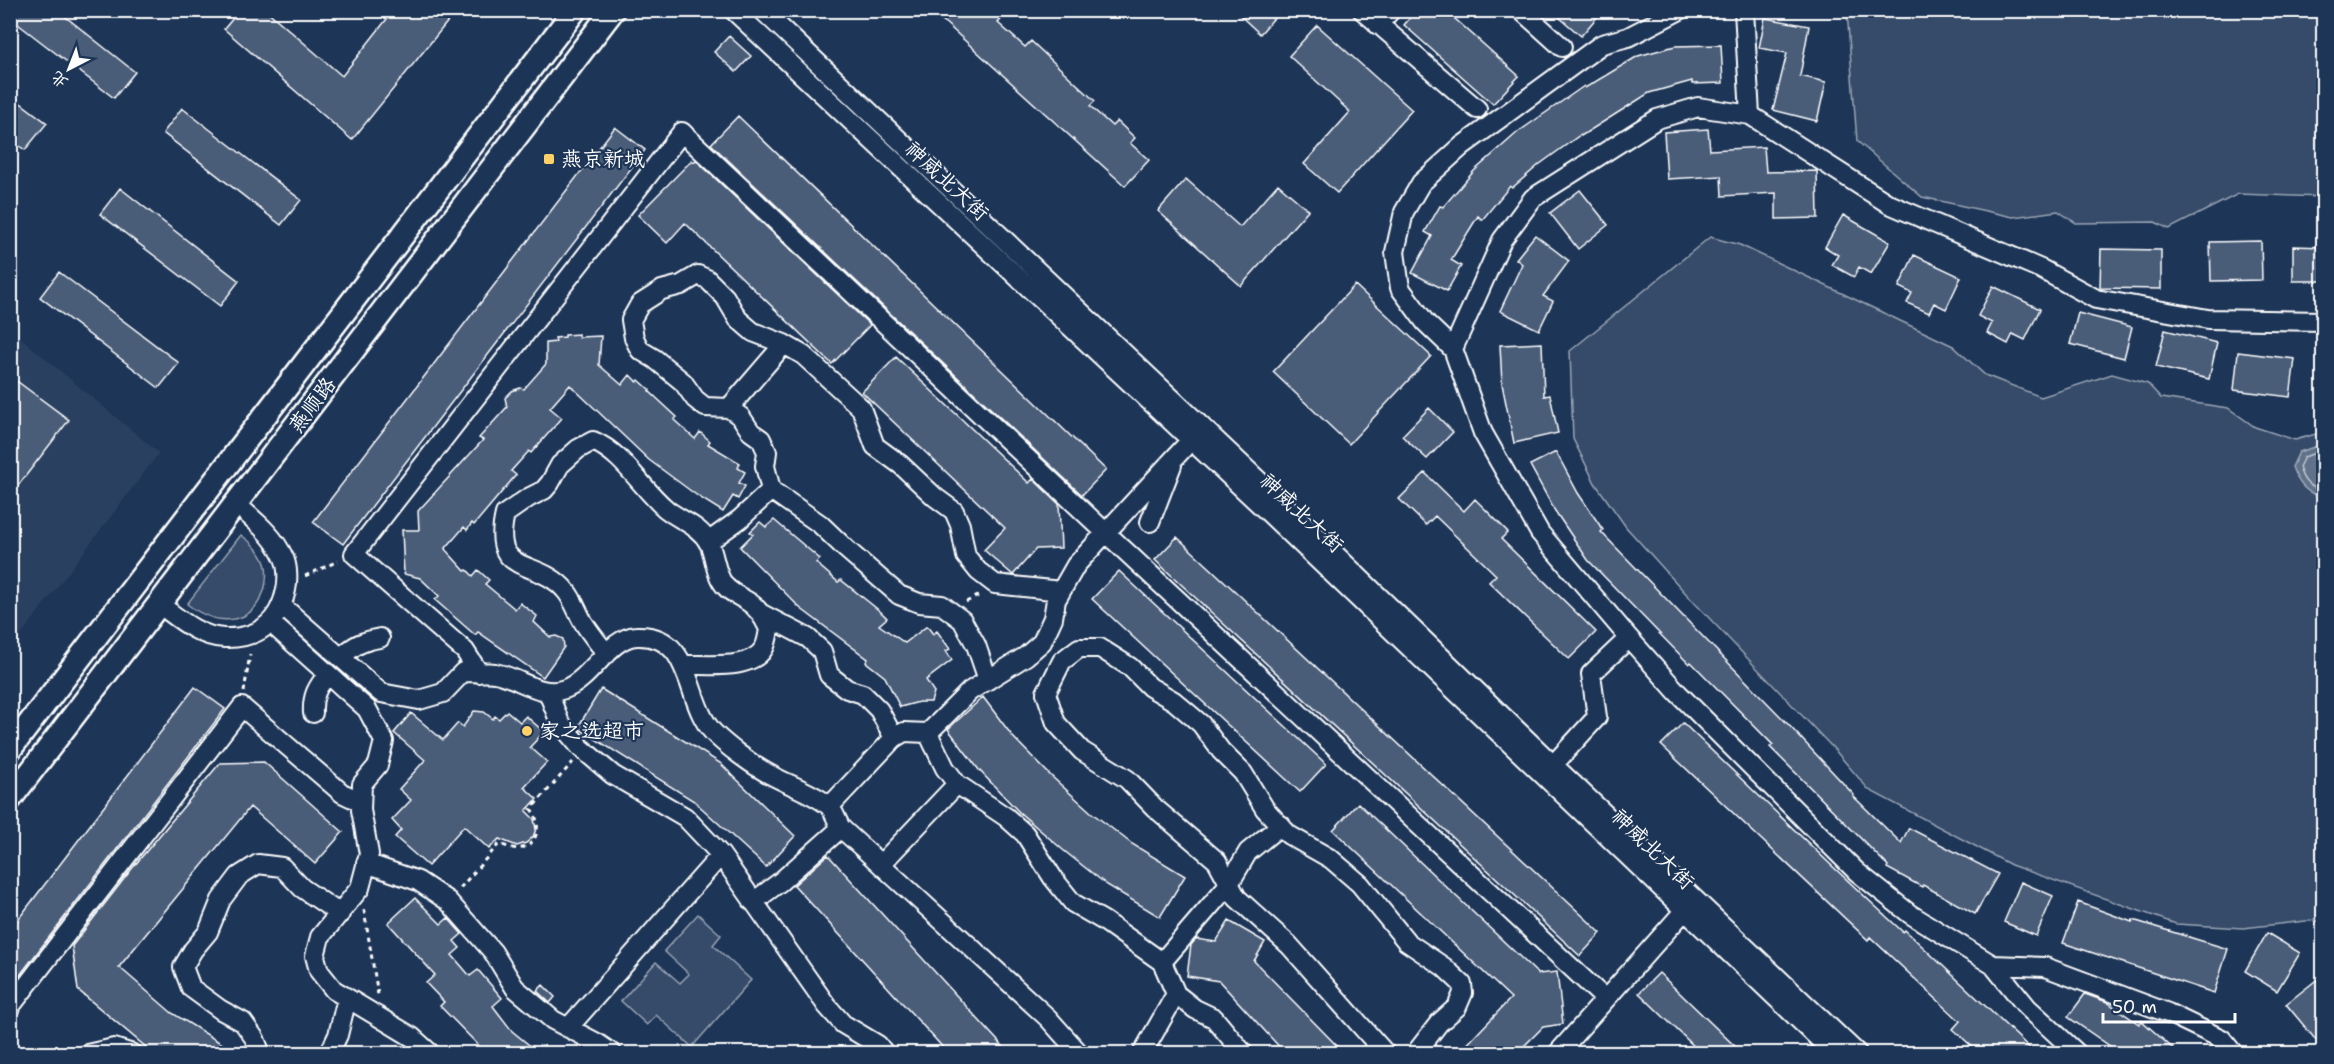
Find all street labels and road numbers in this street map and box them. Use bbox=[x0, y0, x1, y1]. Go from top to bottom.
street label: 神威北大街 bbox=[899, 135, 995, 227]
street label: 燕顺路 bbox=[282, 371, 342, 439]
street label: 神威北大街 bbox=[1254, 467, 1350, 559]
street label: 神威北大街 bbox=[1606, 802, 1700, 896]

